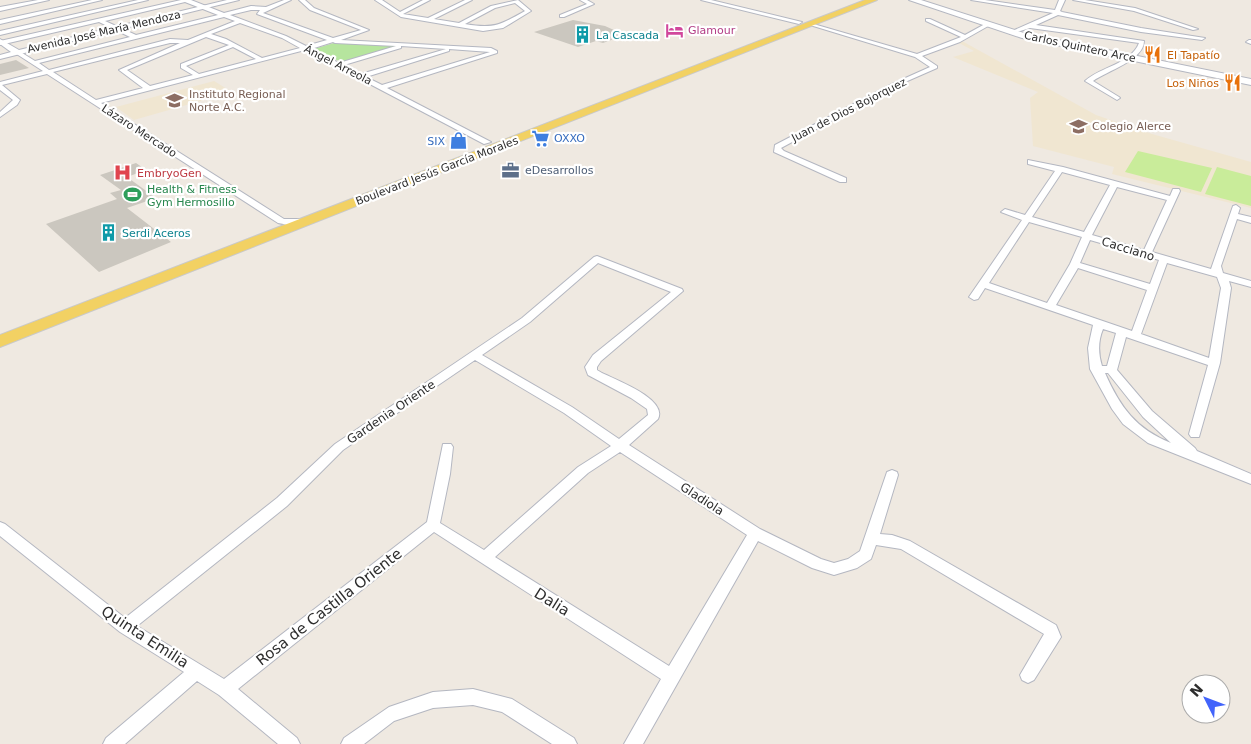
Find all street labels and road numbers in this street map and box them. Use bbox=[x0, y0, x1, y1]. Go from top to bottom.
street label: Avenida José María Mendoza bbox=[26, 8, 182, 56]
street label: Carlos Quintero Arce bbox=[1023, 29, 1137, 65]
street label: Ángel Arreola bbox=[302, 42, 374, 88]
street label: Juan de Dios Bojorquez bbox=[789, 75, 909, 145]
street label: Lázaro Mercado bbox=[99, 102, 179, 160]
street label: Boulevard Jesús García Morales bbox=[354, 134, 520, 208]
street label: Cacciano bbox=[1100, 234, 1156, 264]
street label: Gardenia Oriente bbox=[344, 377, 438, 447]
street label: Gladiola bbox=[678, 480, 726, 518]
street label: Rosa de Castilla Oriente bbox=[253, 544, 405, 670]
street label: Dalia bbox=[531, 584, 573, 620]
street label: Quinta Emilia bbox=[98, 602, 192, 672]

